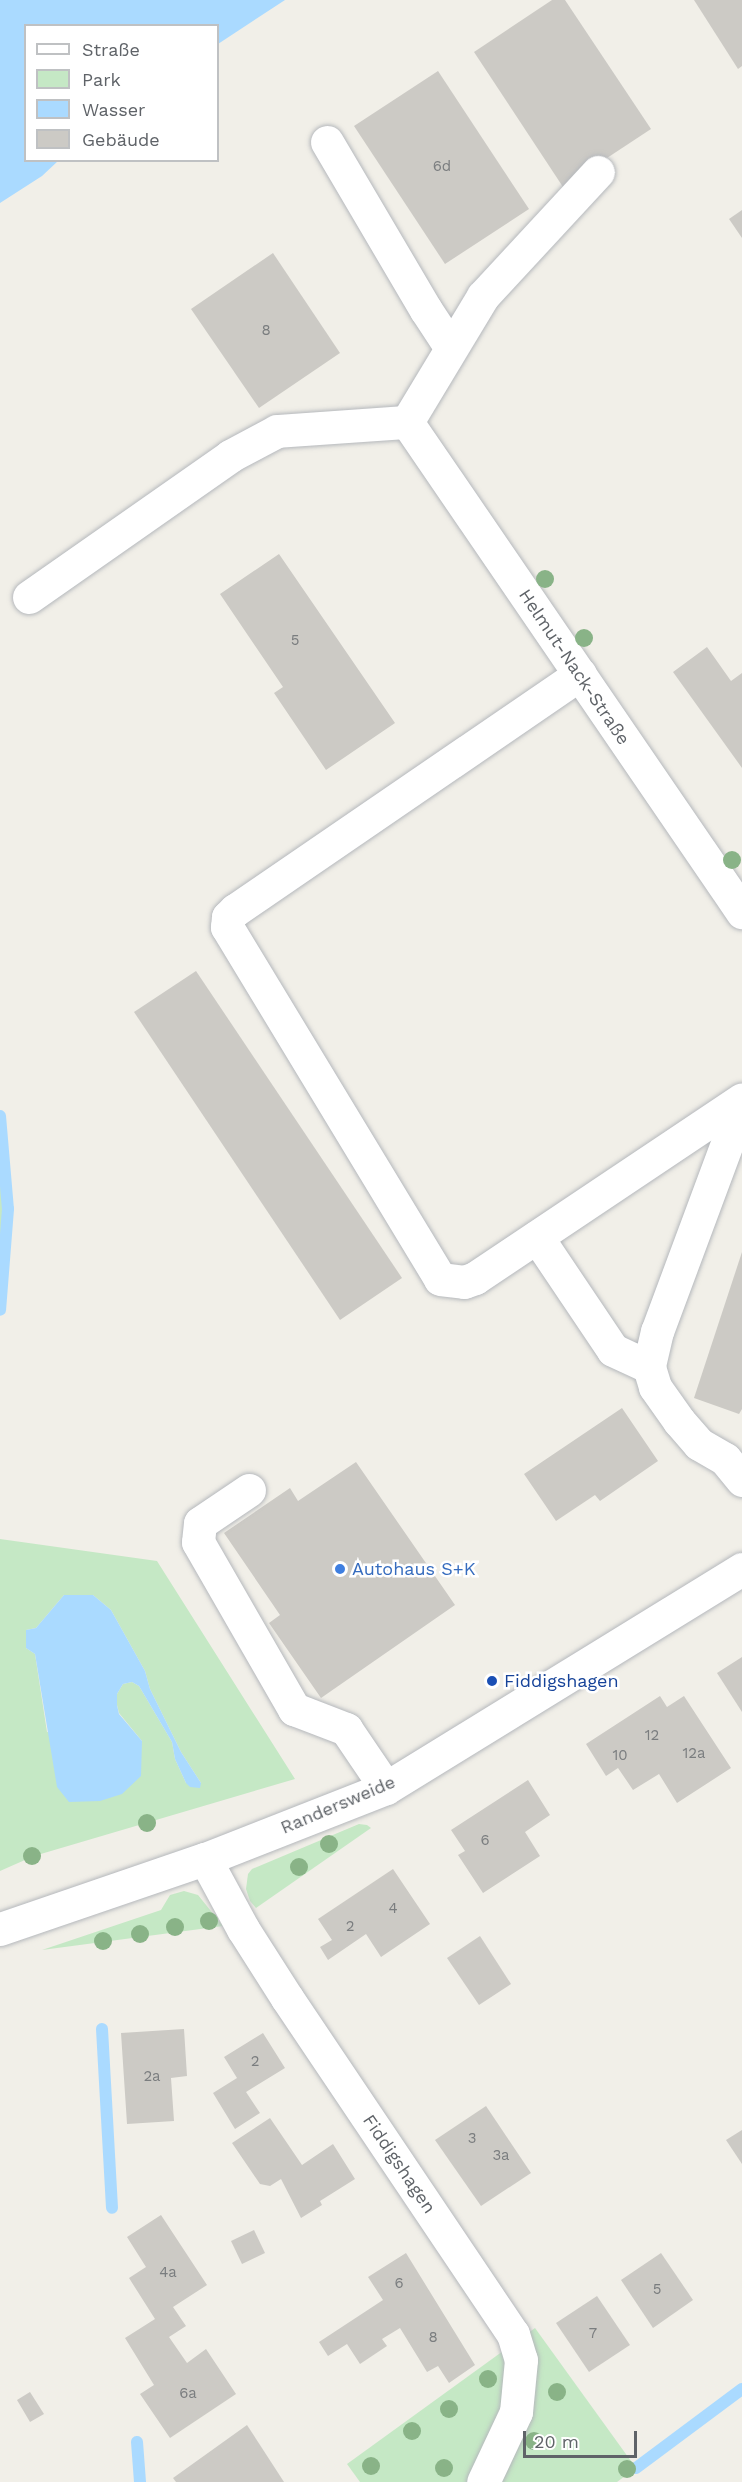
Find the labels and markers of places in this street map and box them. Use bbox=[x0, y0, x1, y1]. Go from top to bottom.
place label: Autohaus S+K bbox=[352, 1558, 475, 1580]
marker: Autohaus S+K bbox=[333, 1562, 347, 1576]
place label: Fiddigshagen bbox=[504, 1670, 619, 1692]
marker: Fiddigshagen bbox=[485, 1674, 499, 1688]

